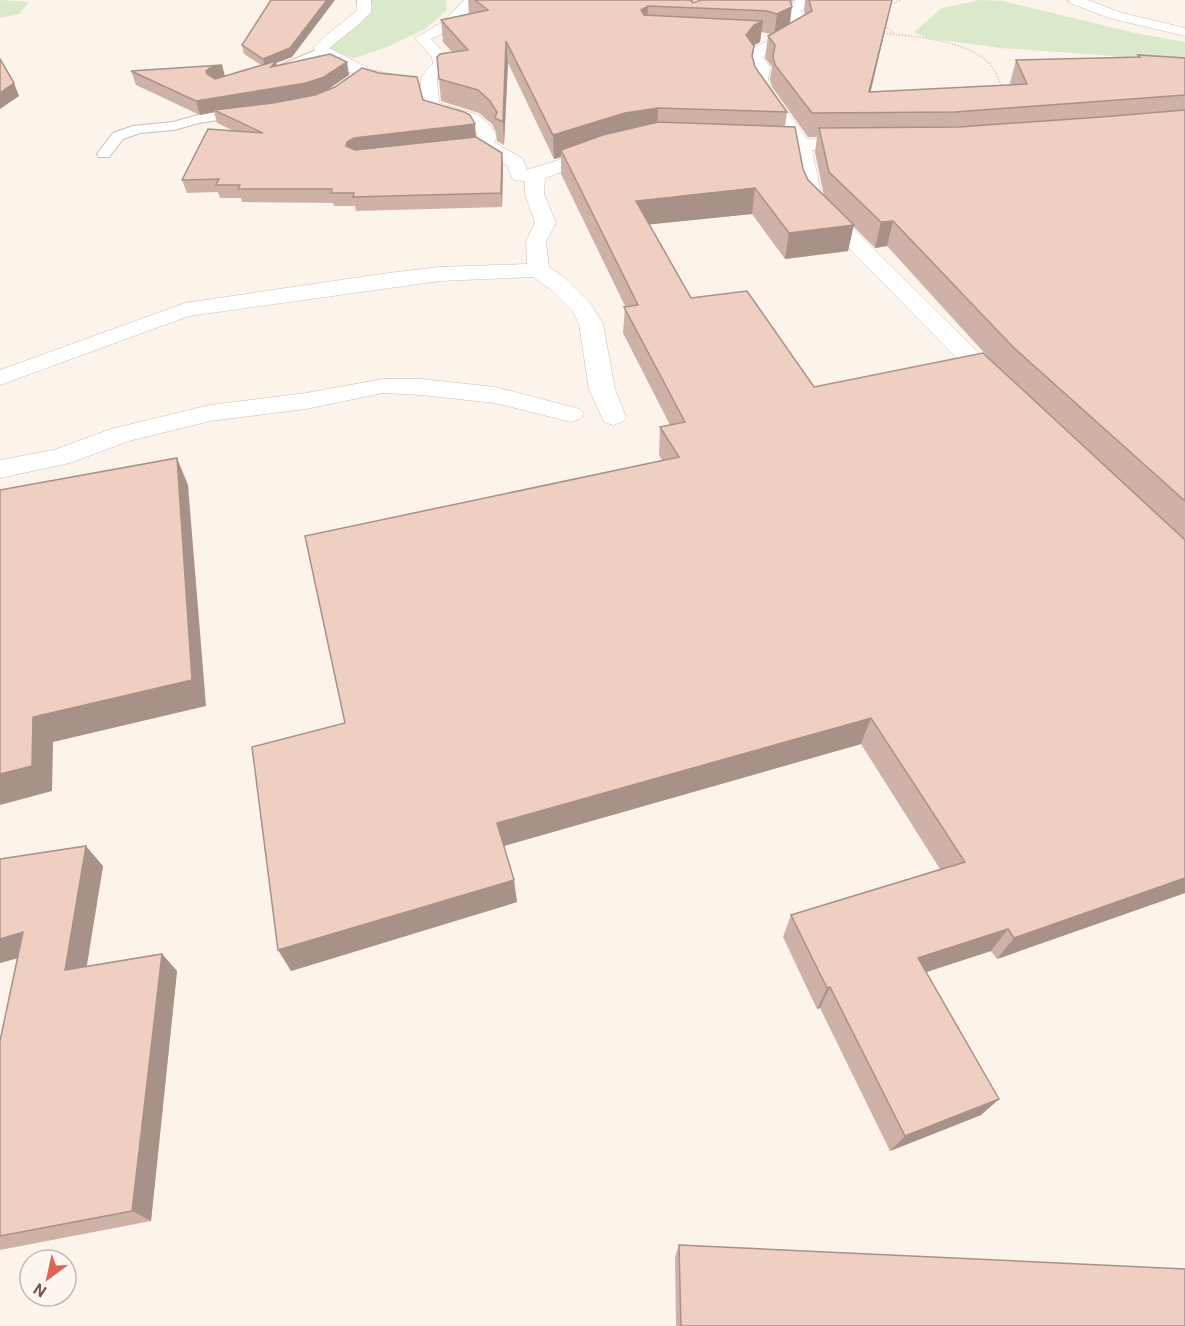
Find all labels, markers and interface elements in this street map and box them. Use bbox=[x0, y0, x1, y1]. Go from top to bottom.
north arrow bbox=[18, 1248, 78, 1308]
text: N bbox=[30, 1279, 50, 1301]

